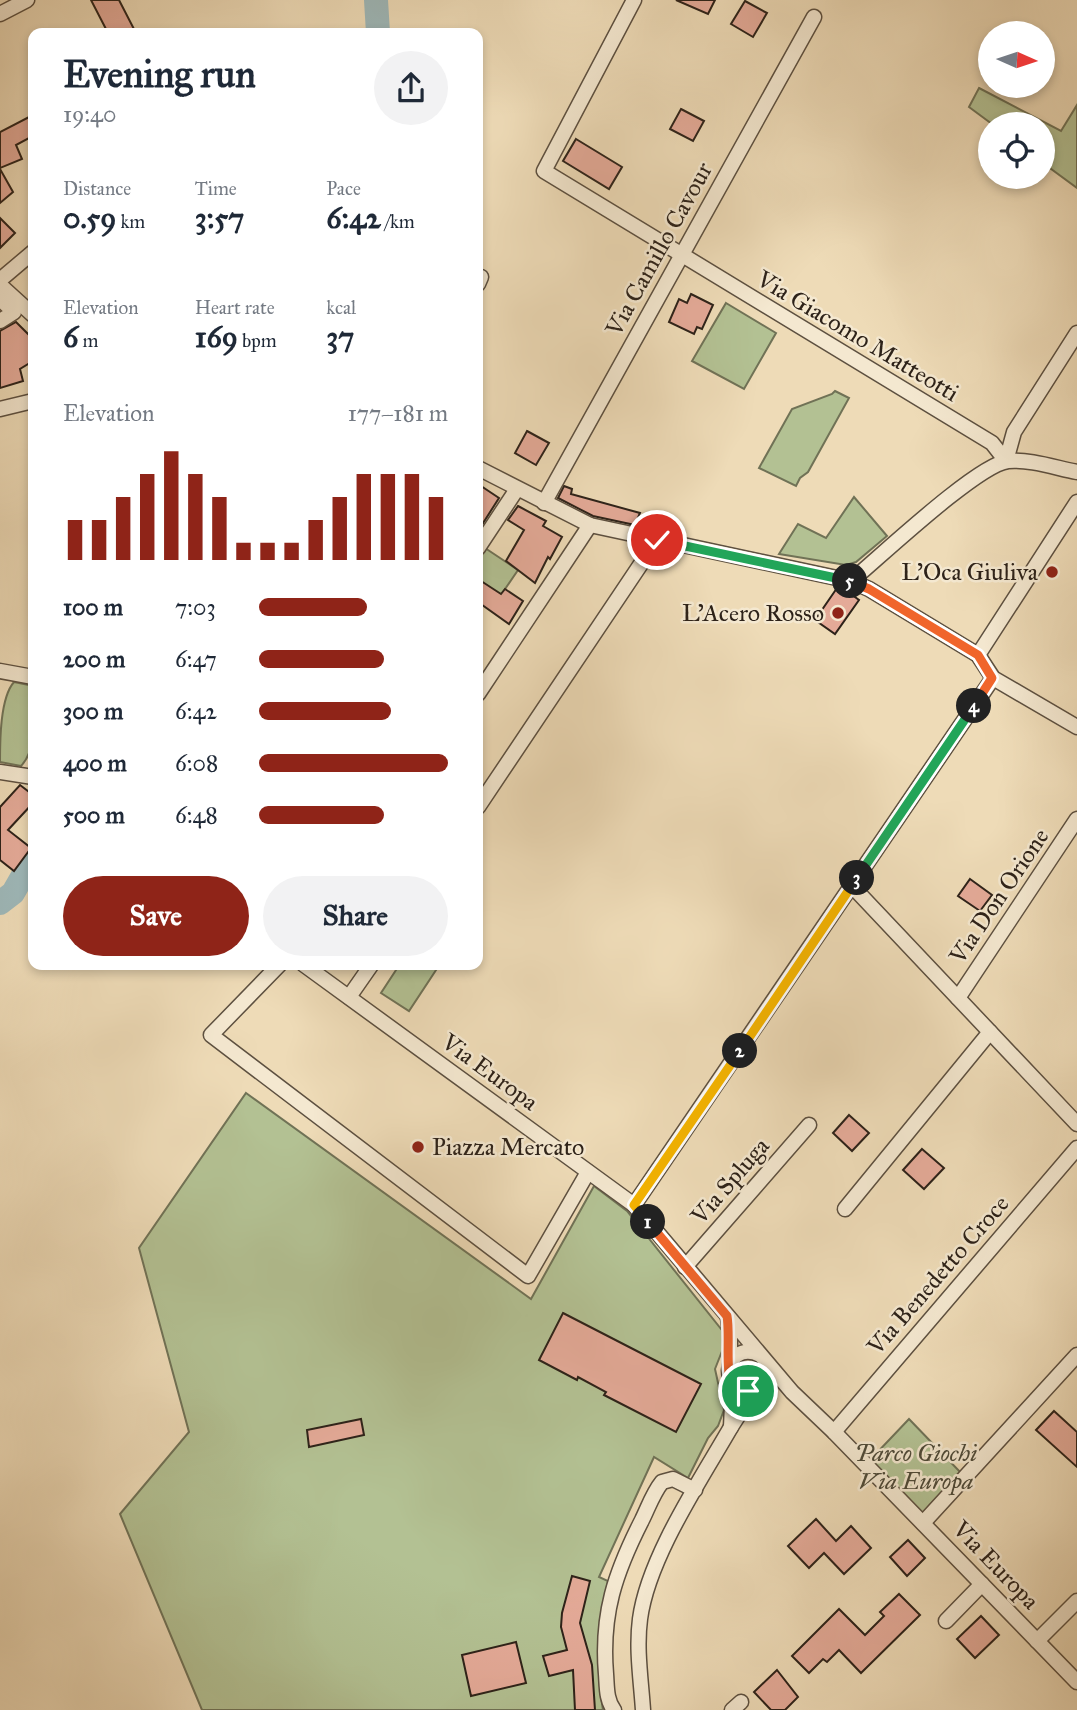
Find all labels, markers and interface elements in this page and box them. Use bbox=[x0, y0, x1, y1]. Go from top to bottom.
north arrow bbox=[978, 21, 1055, 98]
map controls bbox=[978, 21, 1055, 189]
text: Evening run bbox=[63, 51, 256, 97]
button: share bbox=[374, 51, 448, 125]
text: 19:40 bbox=[63, 100, 116, 128]
button: locate bbox=[978, 112, 1055, 189]
street label: Via Camillo Cavour bbox=[598, 157, 719, 342]
text: Distance bbox=[63, 177, 131, 200]
text: Time bbox=[195, 177, 237, 200]
text: Pace bbox=[326, 177, 361, 200]
text: 0.59 bbox=[63, 200, 116, 236]
text: 3:57 bbox=[195, 200, 244, 236]
text: 6:42 bbox=[326, 200, 381, 236]
text: km bbox=[116, 210, 145, 233]
text: /km bbox=[381, 210, 415, 233]
street label: Via Giacomo Matteotti bbox=[751, 263, 965, 408]
text: Elevation bbox=[63, 296, 138, 319]
text: Heart rate bbox=[195, 296, 275, 319]
text: kcal bbox=[326, 296, 356, 319]
text: 6 bbox=[63, 319, 78, 355]
text: 169 bbox=[195, 319, 238, 355]
text: 37 bbox=[326, 319, 354, 355]
text: m bbox=[78, 329, 98, 352]
text: bpm bbox=[238, 329, 277, 352]
text: Elevation bbox=[63, 399, 154, 427]
text: 177–181 m bbox=[348, 399, 448, 427]
pin bbox=[627, 510, 687, 570]
icon: check bbox=[638, 521, 676, 559]
place label: L'Oca Giuliva bbox=[901, 557, 1039, 587]
pin: 5 bbox=[832, 564, 868, 598]
marker: L'Oca Giuliva bbox=[1044, 564, 1060, 580]
text: 5 bbox=[845, 569, 854, 592]
text: 100 m bbox=[63, 593, 123, 621]
text: 7:03 bbox=[175, 593, 216, 621]
place label: L'Acero Rosso bbox=[682, 598, 824, 628]
marker: L'Acero Rosso bbox=[830, 605, 846, 621]
text: 200 m bbox=[63, 645, 125, 673]
text: 6:47 bbox=[175, 645, 217, 673]
pin: 4 bbox=[956, 688, 992, 724]
text: 4 bbox=[968, 694, 979, 717]
text: 300 m bbox=[63, 697, 123, 725]
text: 6:42 bbox=[175, 697, 217, 725]
text: 400 m bbox=[63, 749, 127, 777]
text: 6:08 bbox=[175, 749, 218, 777]
text: 500 m bbox=[63, 801, 125, 829]
text: 6:48 bbox=[175, 801, 218, 829]
street label: Via Don Orione bbox=[942, 823, 1055, 970]
pin: 3 bbox=[840, 860, 874, 896]
text: 3 bbox=[853, 866, 860, 889]
button: Save bbox=[63, 876, 249, 956]
button: Share bbox=[263, 876, 448, 956]
street label: Via Europa bbox=[435, 1026, 545, 1118]
pin: 2 bbox=[722, 1034, 758, 1068]
text: 2 bbox=[735, 1039, 744, 1062]
street label: Via Spluga bbox=[684, 1131, 776, 1231]
place label: Piazza Mercato bbox=[432, 1132, 584, 1162]
marker: Piazza Mercato bbox=[410, 1139, 426, 1155]
street label: Via Benedetto Croce bbox=[860, 1189, 1015, 1362]
pin: 1 bbox=[630, 1204, 666, 1240]
text: 1 bbox=[644, 1210, 651, 1233]
pin bbox=[718, 1361, 778, 1421]
icon: arrive bbox=[729, 1372, 767, 1410]
park label: Parco Giochi Via Europa bbox=[855, 1438, 977, 1496]
street label: Via Europa bbox=[946, 1514, 1046, 1616]

